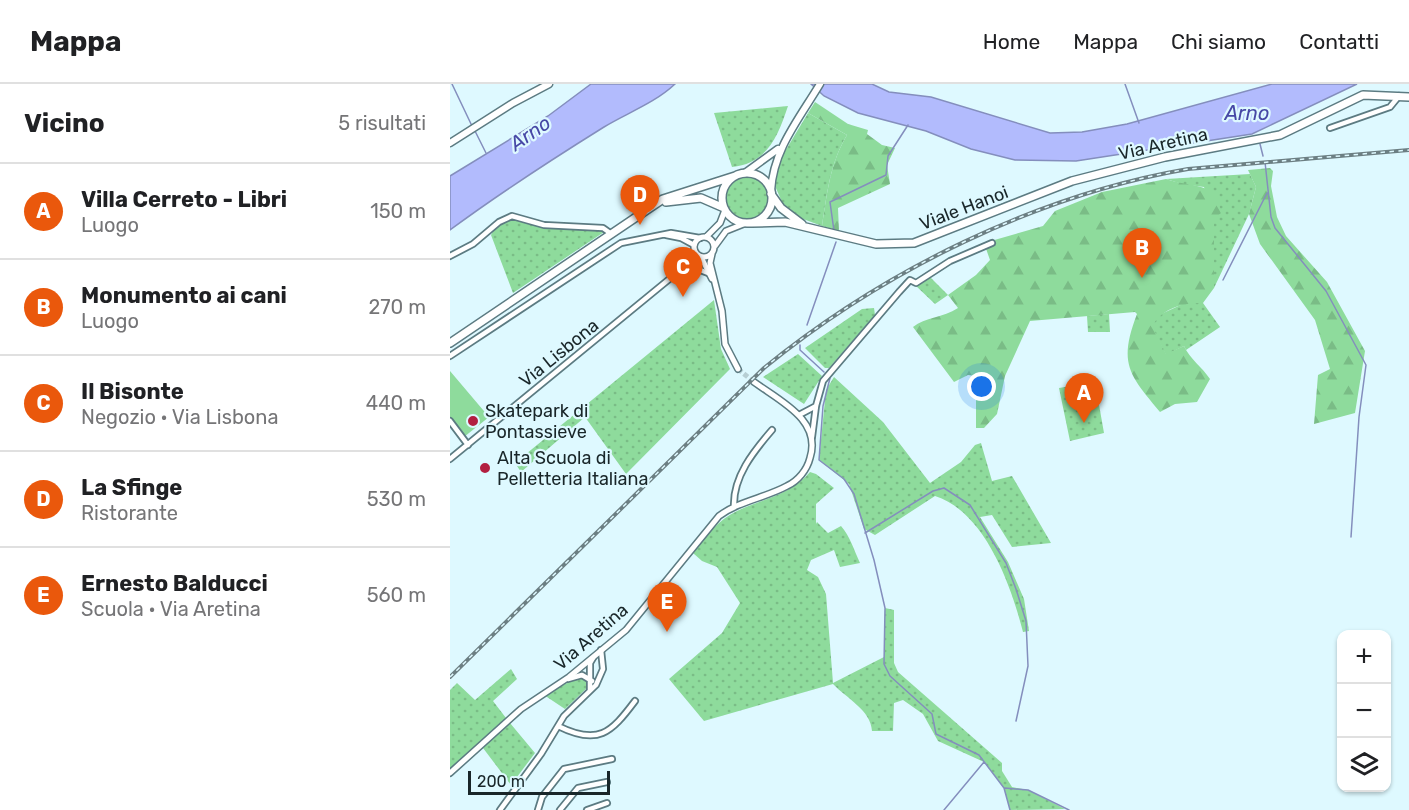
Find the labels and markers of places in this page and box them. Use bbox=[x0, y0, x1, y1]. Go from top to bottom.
pin: D bbox=[620, 176, 660, 225]
pin: B bbox=[1122, 228, 1162, 278]
pin: C bbox=[664, 248, 702, 297]
pin: A bbox=[1064, 374, 1104, 423]
place label: Skatepark di Pontassieve bbox=[485, 400, 588, 443]
marker: Skatepark di Pontassieve bbox=[466, 414, 480, 428]
place label: Alta Scuola di Pelletteria Italiana bbox=[497, 447, 648, 490]
marker: Alta Scuola di Pelletteria Italiana bbox=[478, 461, 492, 475]
pin: E bbox=[648, 582, 686, 632]

